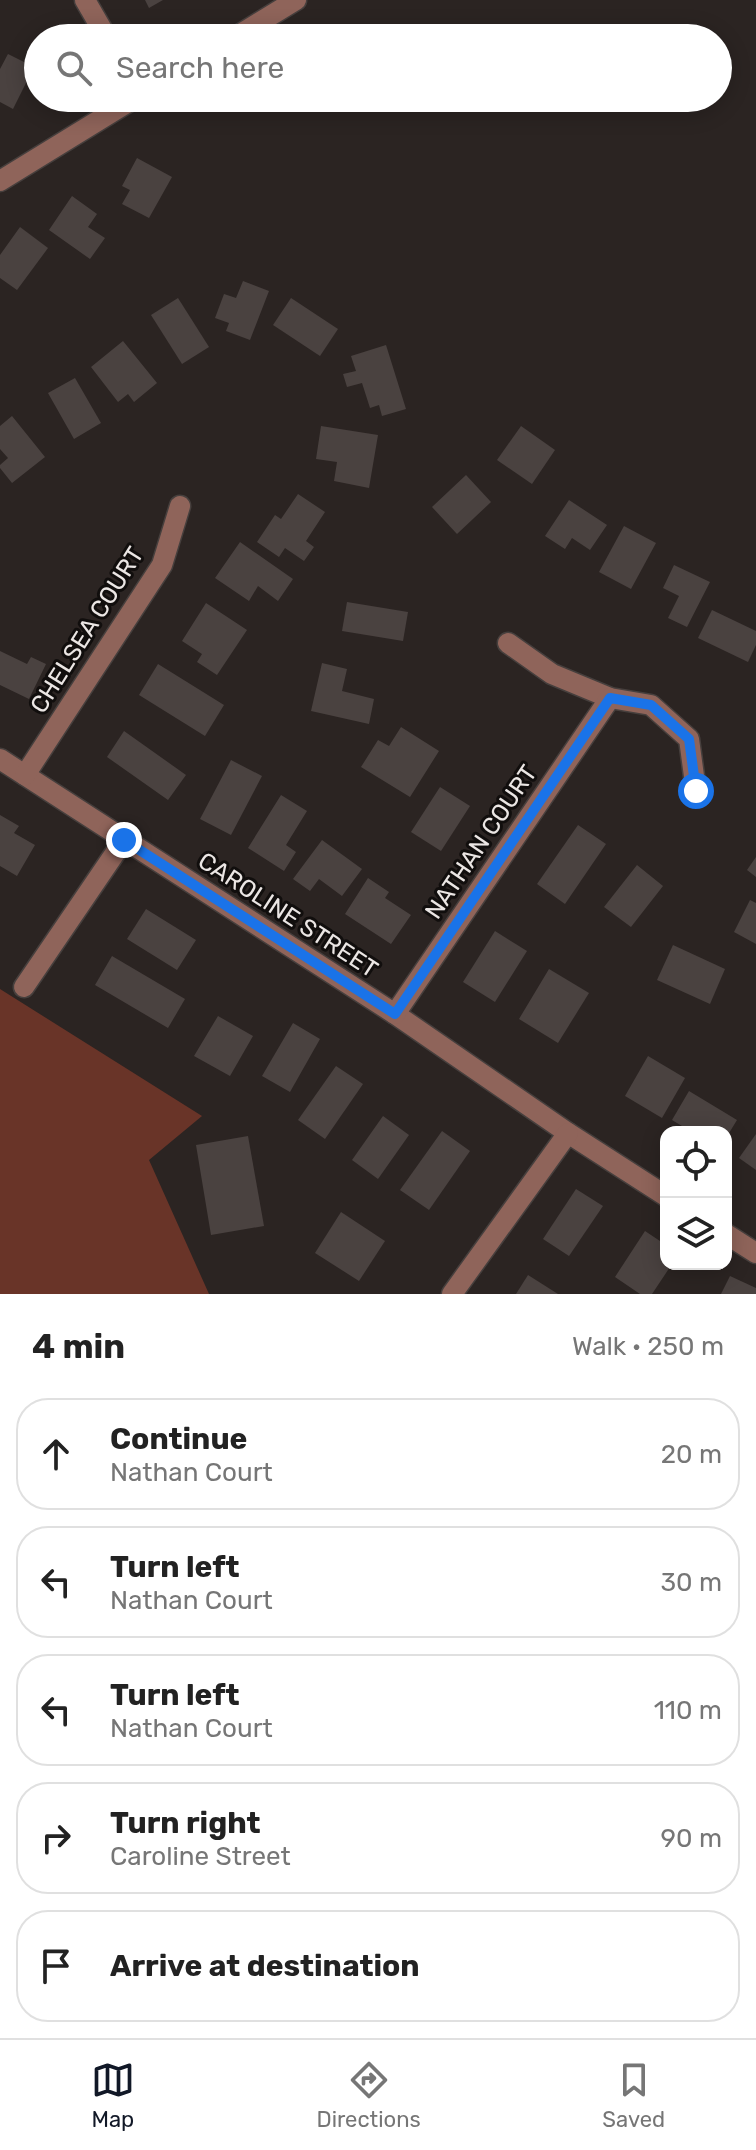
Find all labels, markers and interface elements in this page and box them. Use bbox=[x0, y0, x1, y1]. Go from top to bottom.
search box bbox=[24, 24, 732, 112]
icon: search bbox=[52, 46, 96, 90]
text: Search here bbox=[116, 50, 284, 86]
street label: CHELSEA COURT bbox=[25, 542, 149, 718]
street label: NATHAN COURT bbox=[419, 760, 543, 924]
route start bbox=[678, 773, 714, 809]
route end bbox=[106, 822, 142, 858]
street label: CAROLINE STREET bbox=[193, 847, 383, 984]
map controls bbox=[660, 1126, 732, 1270]
button: locate bbox=[660, 1126, 732, 1198]
button: layers bbox=[660, 1198, 732, 1270]
text: 4 min bbox=[32, 1326, 125, 1367]
text: Walk · 250 m bbox=[572, 1331, 724, 1362]
text: Continue bbox=[110, 1421, 247, 1457]
icon: ahead bbox=[34, 1432, 78, 1476]
text: 20 m bbox=[661, 1439, 722, 1470]
text: Nathan Court bbox=[110, 1457, 273, 1488]
text: Turn left bbox=[110, 1549, 240, 1585]
icon: left bbox=[34, 1560, 78, 1604]
text: 30 m bbox=[660, 1567, 722, 1598]
text: Nathan Court bbox=[110, 1585, 273, 1616]
text: Turn left bbox=[110, 1677, 240, 1713]
icon: left bbox=[34, 1688, 78, 1732]
text: 110 m bbox=[654, 1695, 722, 1726]
text: Nathan Court bbox=[110, 1713, 273, 1744]
text: Turn right bbox=[110, 1805, 261, 1841]
icon: right bbox=[34, 1816, 78, 1860]
text: 90 m bbox=[661, 1823, 722, 1854]
text: Caroline Street bbox=[110, 1841, 291, 1872]
icon: arrive bbox=[34, 1944, 78, 1988]
text: Arrive at destination bbox=[110, 1948, 420, 1984]
tab: Map bbox=[91, 2058, 135, 2133]
tab: Directions bbox=[316, 2058, 421, 2133]
tab: Saved bbox=[602, 2058, 665, 2133]

